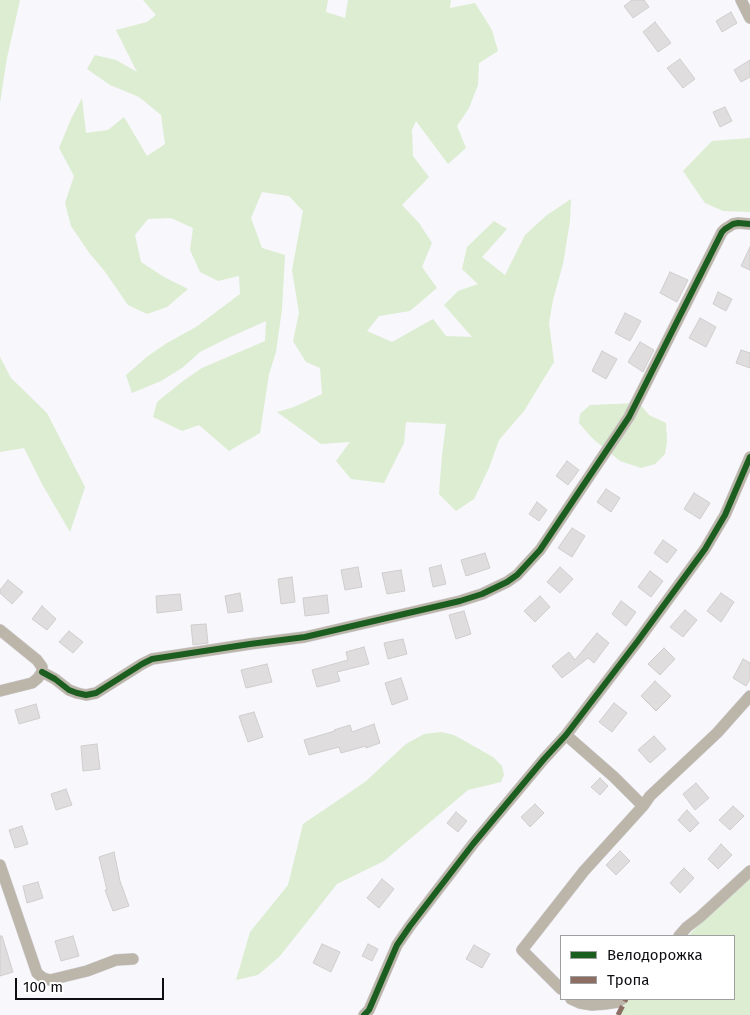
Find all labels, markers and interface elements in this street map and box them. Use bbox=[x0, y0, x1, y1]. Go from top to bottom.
legend bbox=[560, 935, 735, 1000]
text: Велодорожка bbox=[607, 946, 703, 964]
scale bar bbox=[18, 968, 166, 1000]
text: Тропа bbox=[607, 971, 649, 989]
text: 100 m bbox=[23, 978, 63, 996]

